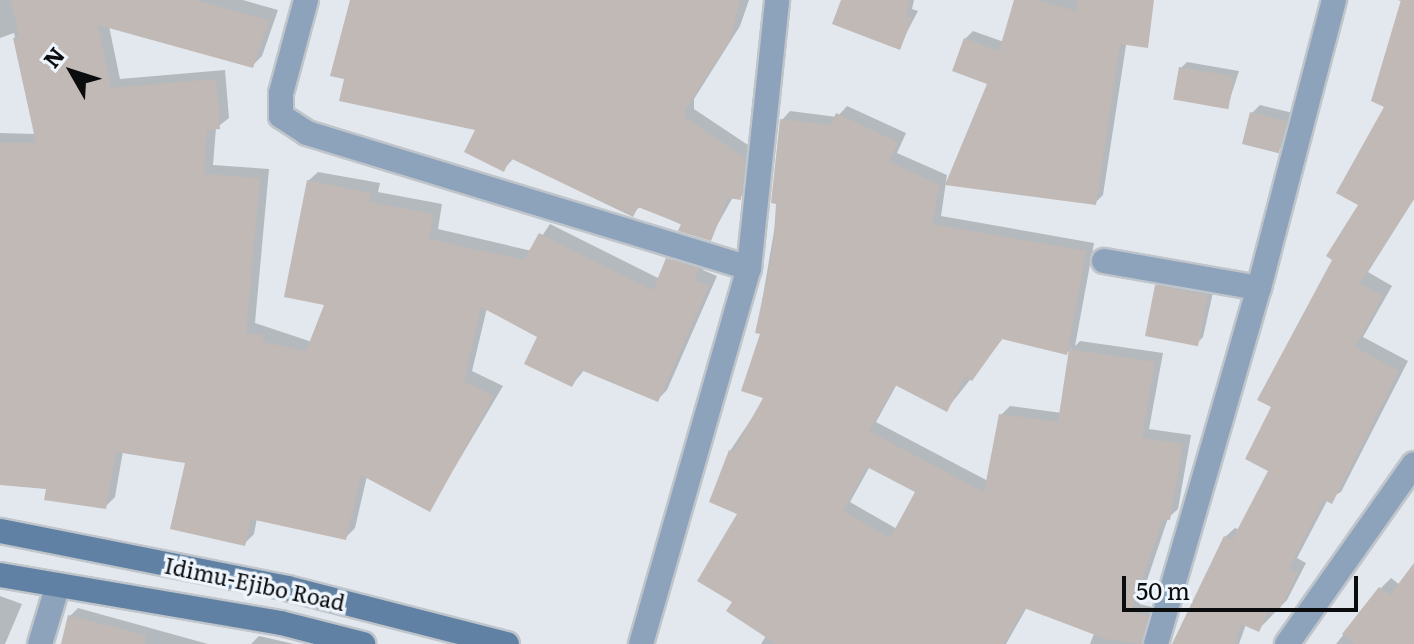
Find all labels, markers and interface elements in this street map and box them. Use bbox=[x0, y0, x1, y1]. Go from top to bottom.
north arrow bbox=[32, 32, 112, 112]
text: N bbox=[34, 39, 72, 74]
street label: Idimu-Ejibo Road bbox=[162, 551, 348, 615]
scale bar bbox=[1126, 560, 1362, 610]
text: 50 m bbox=[1136, 572, 1190, 607]

